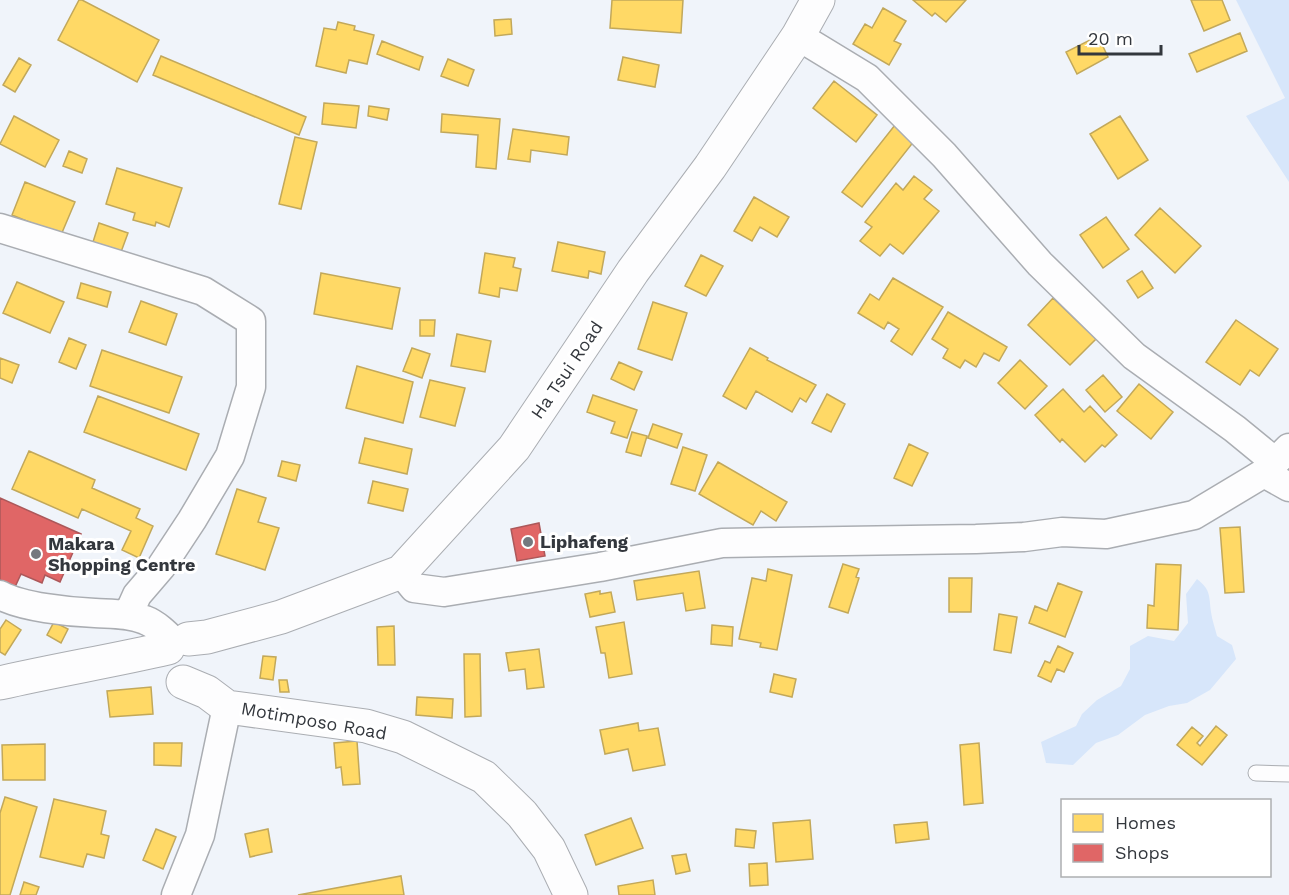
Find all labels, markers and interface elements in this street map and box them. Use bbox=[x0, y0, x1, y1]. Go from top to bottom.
scale bar bbox=[1079, 18, 1162, 56]
text: 20 m bbox=[1088, 28, 1133, 49]
street label: Ha Tsui Road bbox=[526, 317, 607, 422]
place label: Liphafeng bbox=[540, 531, 629, 552]
place label: Makara Shopping Centre bbox=[48, 533, 195, 575]
marker: Liphafeng bbox=[521, 535, 535, 549]
marker: Makara Shopping Centre bbox=[29, 547, 43, 561]
street label: Motimposo Road bbox=[239, 697, 389, 744]
legend bbox=[1061, 799, 1271, 877]
text: Homes bbox=[1115, 812, 1176, 833]
text: Shops bbox=[1115, 842, 1169, 863]

